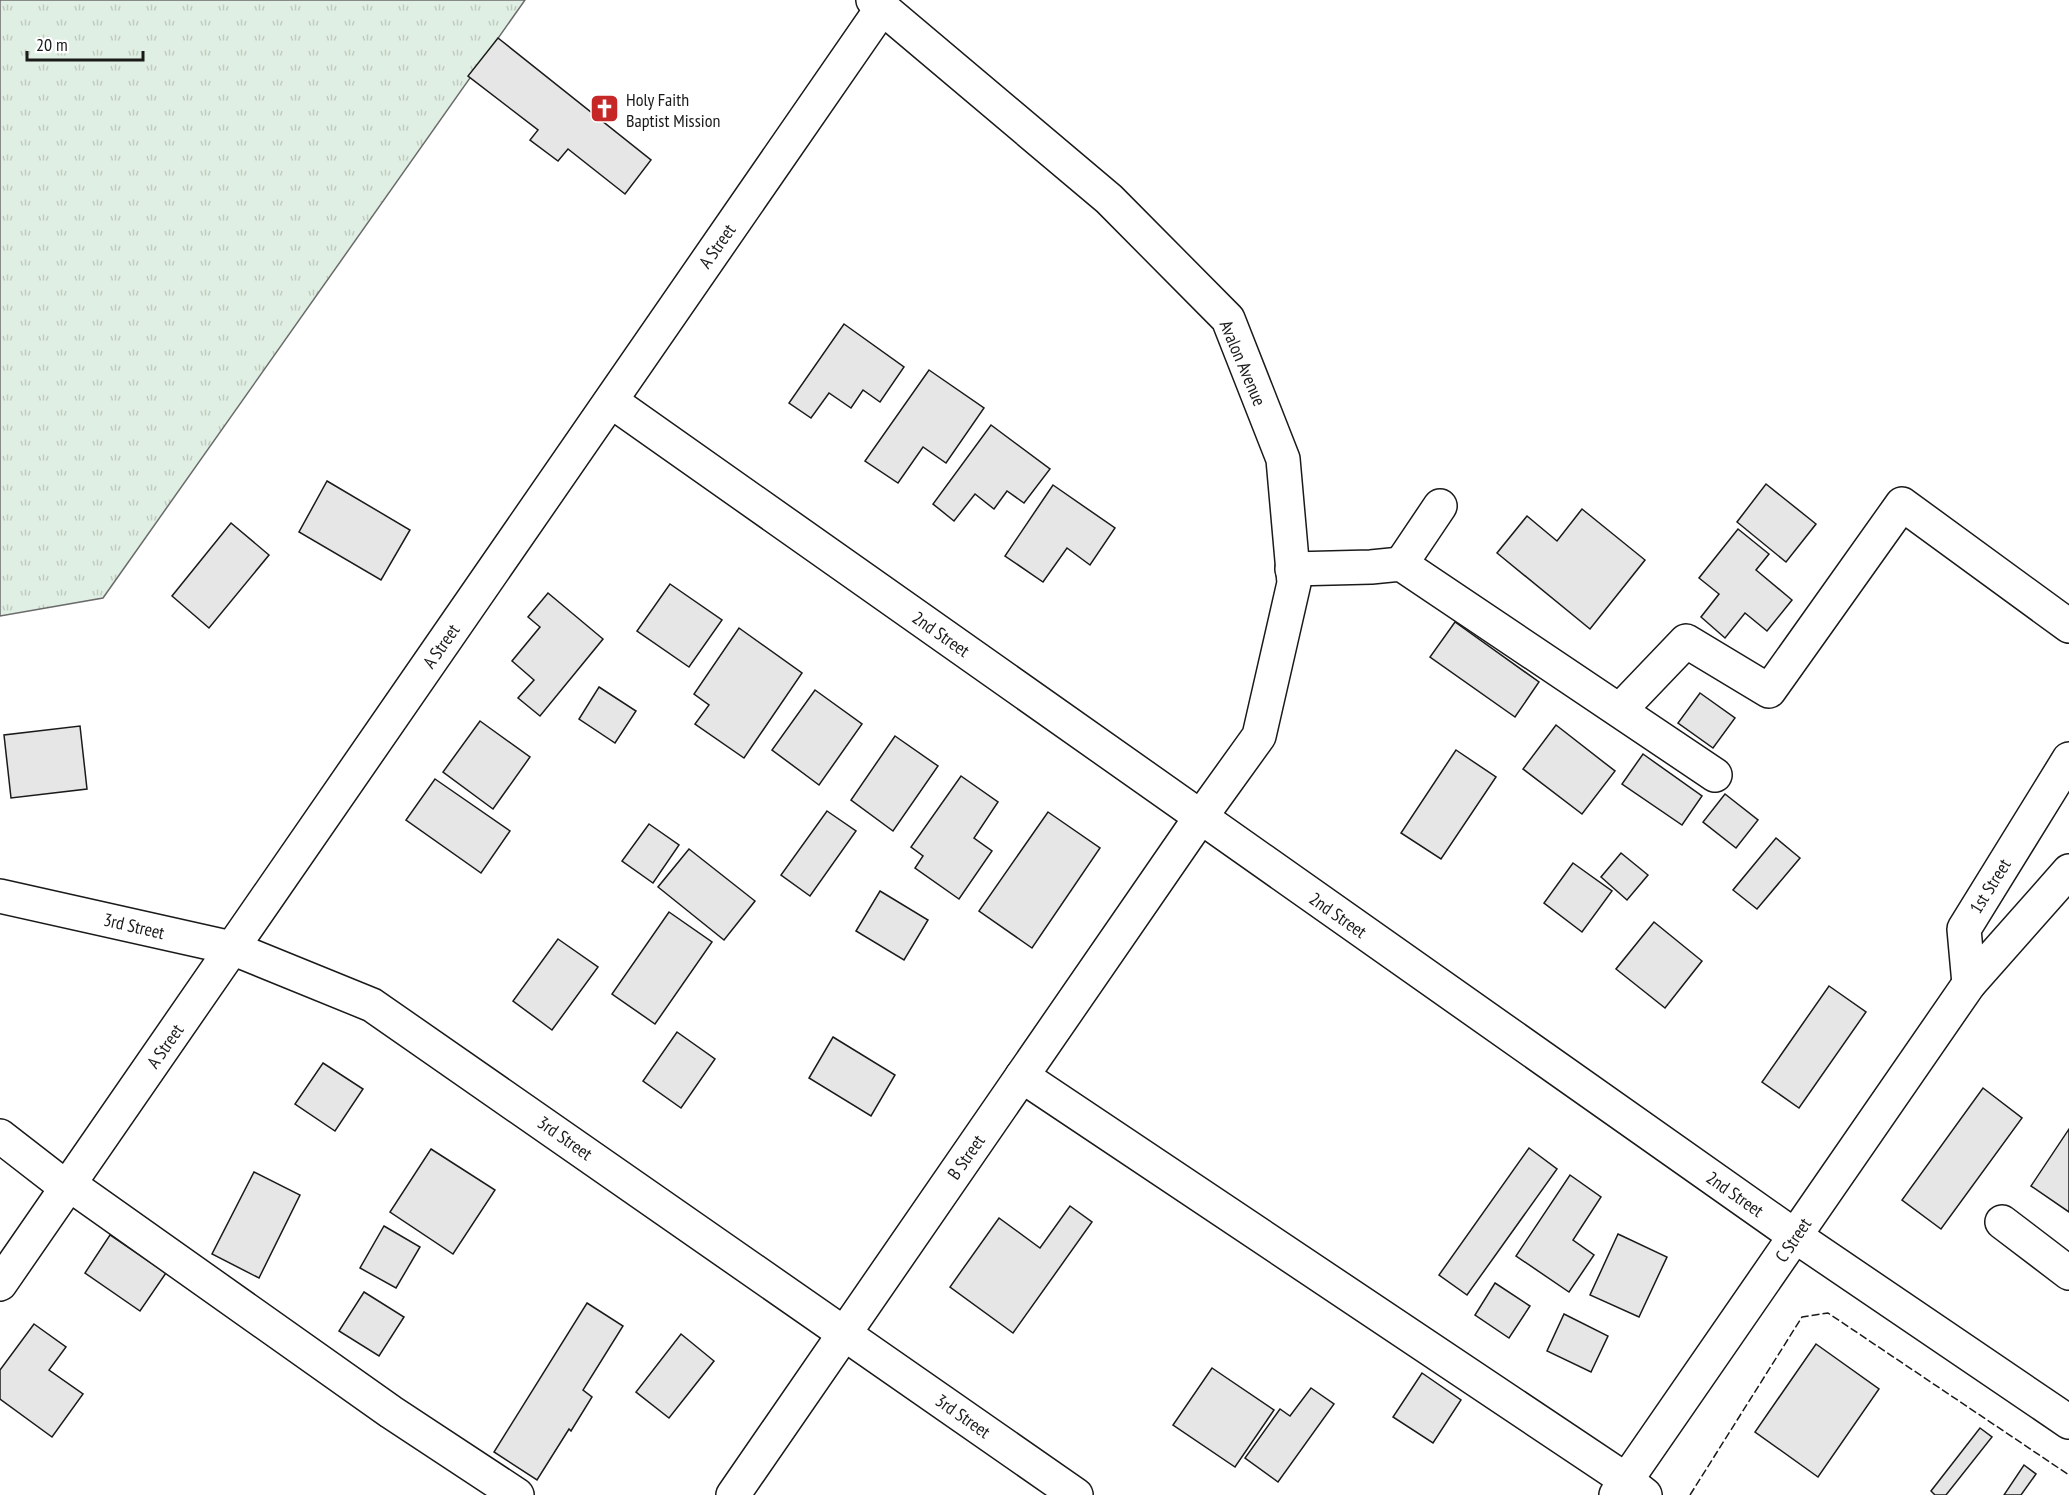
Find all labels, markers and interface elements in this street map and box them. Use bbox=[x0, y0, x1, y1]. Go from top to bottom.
scale bar bbox=[27, 24, 142, 62]
text: 20 m bbox=[36, 33, 68, 56]
place label: Holy Faith Baptist Mission bbox=[626, 88, 720, 132]
church icon: Holy Faith Baptist Mission bbox=[589, 93, 621, 125]
street label: A Street bbox=[694, 219, 740, 273]
street label: Avalon Avenue bbox=[1215, 317, 1271, 409]
street label: 2nd Street bbox=[908, 606, 974, 662]
street label: A Street bbox=[418, 619, 464, 673]
street label: 1st Street bbox=[1964, 854, 2016, 918]
street label: 2nd Street bbox=[1305, 887, 1371, 943]
street label: 3rd Street bbox=[101, 908, 167, 944]
street label: A Street bbox=[142, 1019, 188, 1073]
street label: 3rd Street bbox=[533, 1111, 597, 1165]
street label: B Street bbox=[942, 1130, 990, 1184]
street label: 2nd Street bbox=[1702, 1166, 1768, 1222]
street label: C Street bbox=[1770, 1213, 1816, 1267]
street label: 3rd Street bbox=[931, 1389, 995, 1443]

